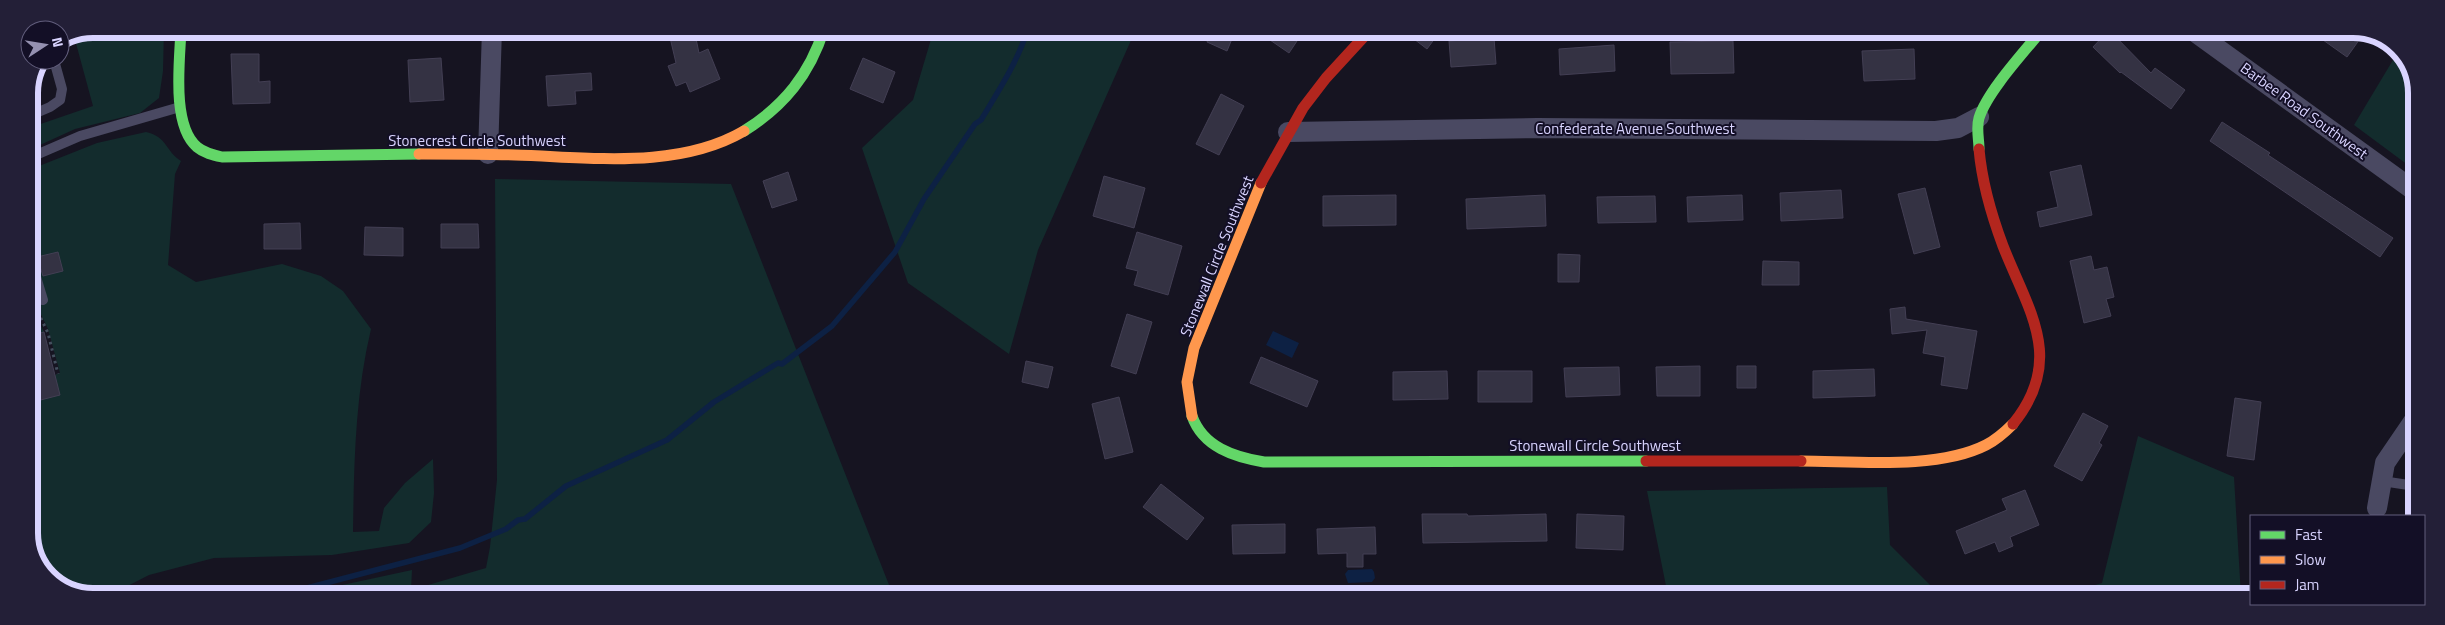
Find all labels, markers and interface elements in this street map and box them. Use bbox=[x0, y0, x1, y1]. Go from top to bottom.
north arrow bbox=[20, 20, 70, 70]
text: N bbox=[47, 35, 69, 49]
street label: Barbee Road Southwest bbox=[2236, 56, 2373, 165]
street label: Confederate Avenue Southwest bbox=[1535, 117, 1735, 140]
street label: Stonecrest Circle Southwest bbox=[388, 129, 566, 152]
street label: Stonewall Circle Southwest bbox=[1174, 171, 1260, 340]
street label: Stonewall Circle Southwest bbox=[1509, 434, 1682, 457]
legend bbox=[2250, 515, 2425, 605]
text: Fast bbox=[2295, 523, 2323, 546]
text: Slow bbox=[2295, 548, 2326, 571]
text: Jam bbox=[2295, 573, 2319, 596]

